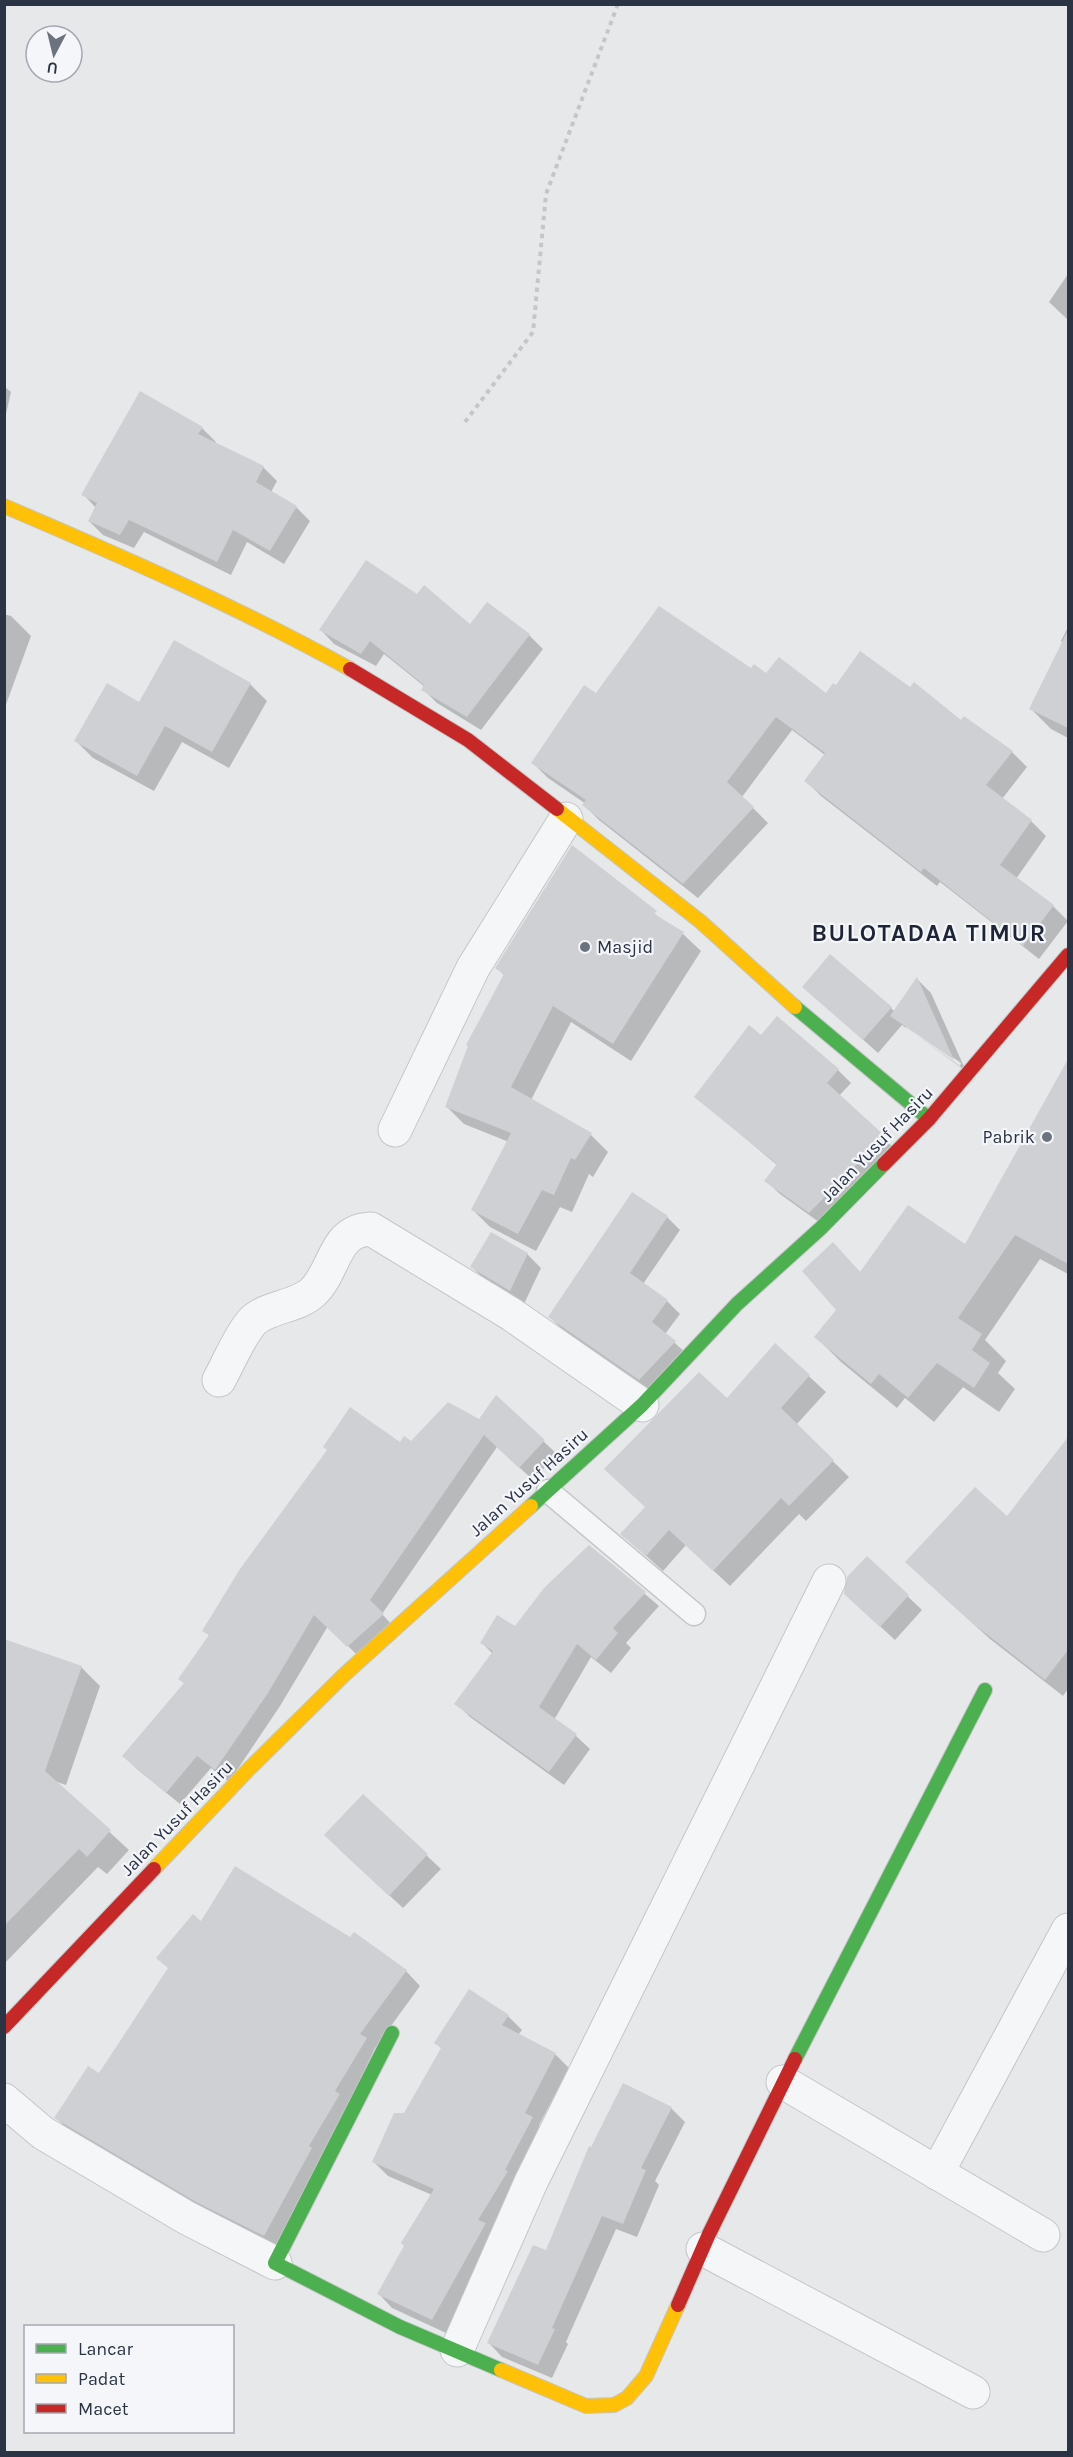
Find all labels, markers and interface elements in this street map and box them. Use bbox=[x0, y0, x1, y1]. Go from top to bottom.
north arrow bbox=[24, 24, 84, 84]
text: U bbox=[46, 58, 59, 78]
district label: BULOTADAA TIMUR bbox=[811, 919, 1047, 947]
place label: Masjid bbox=[597, 936, 653, 958]
marker: Masjid bbox=[578, 940, 592, 954]
street label: Jalan Yusuf Hasiru bbox=[816, 1082, 938, 1206]
place label: Pabrik bbox=[982, 1126, 1035, 1148]
marker: Pabrik bbox=[1040, 1130, 1054, 1144]
street label: Jalan Yusuf Hasiru bbox=[465, 1423, 593, 1541]
street label: Jalan Yusuf Hasiru bbox=[116, 1756, 238, 1880]
legend bbox=[24, 2325, 234, 2433]
text: Lancar bbox=[78, 2338, 133, 2360]
text: Padat bbox=[78, 2368, 125, 2390]
text: Macet bbox=[78, 2398, 129, 2420]

